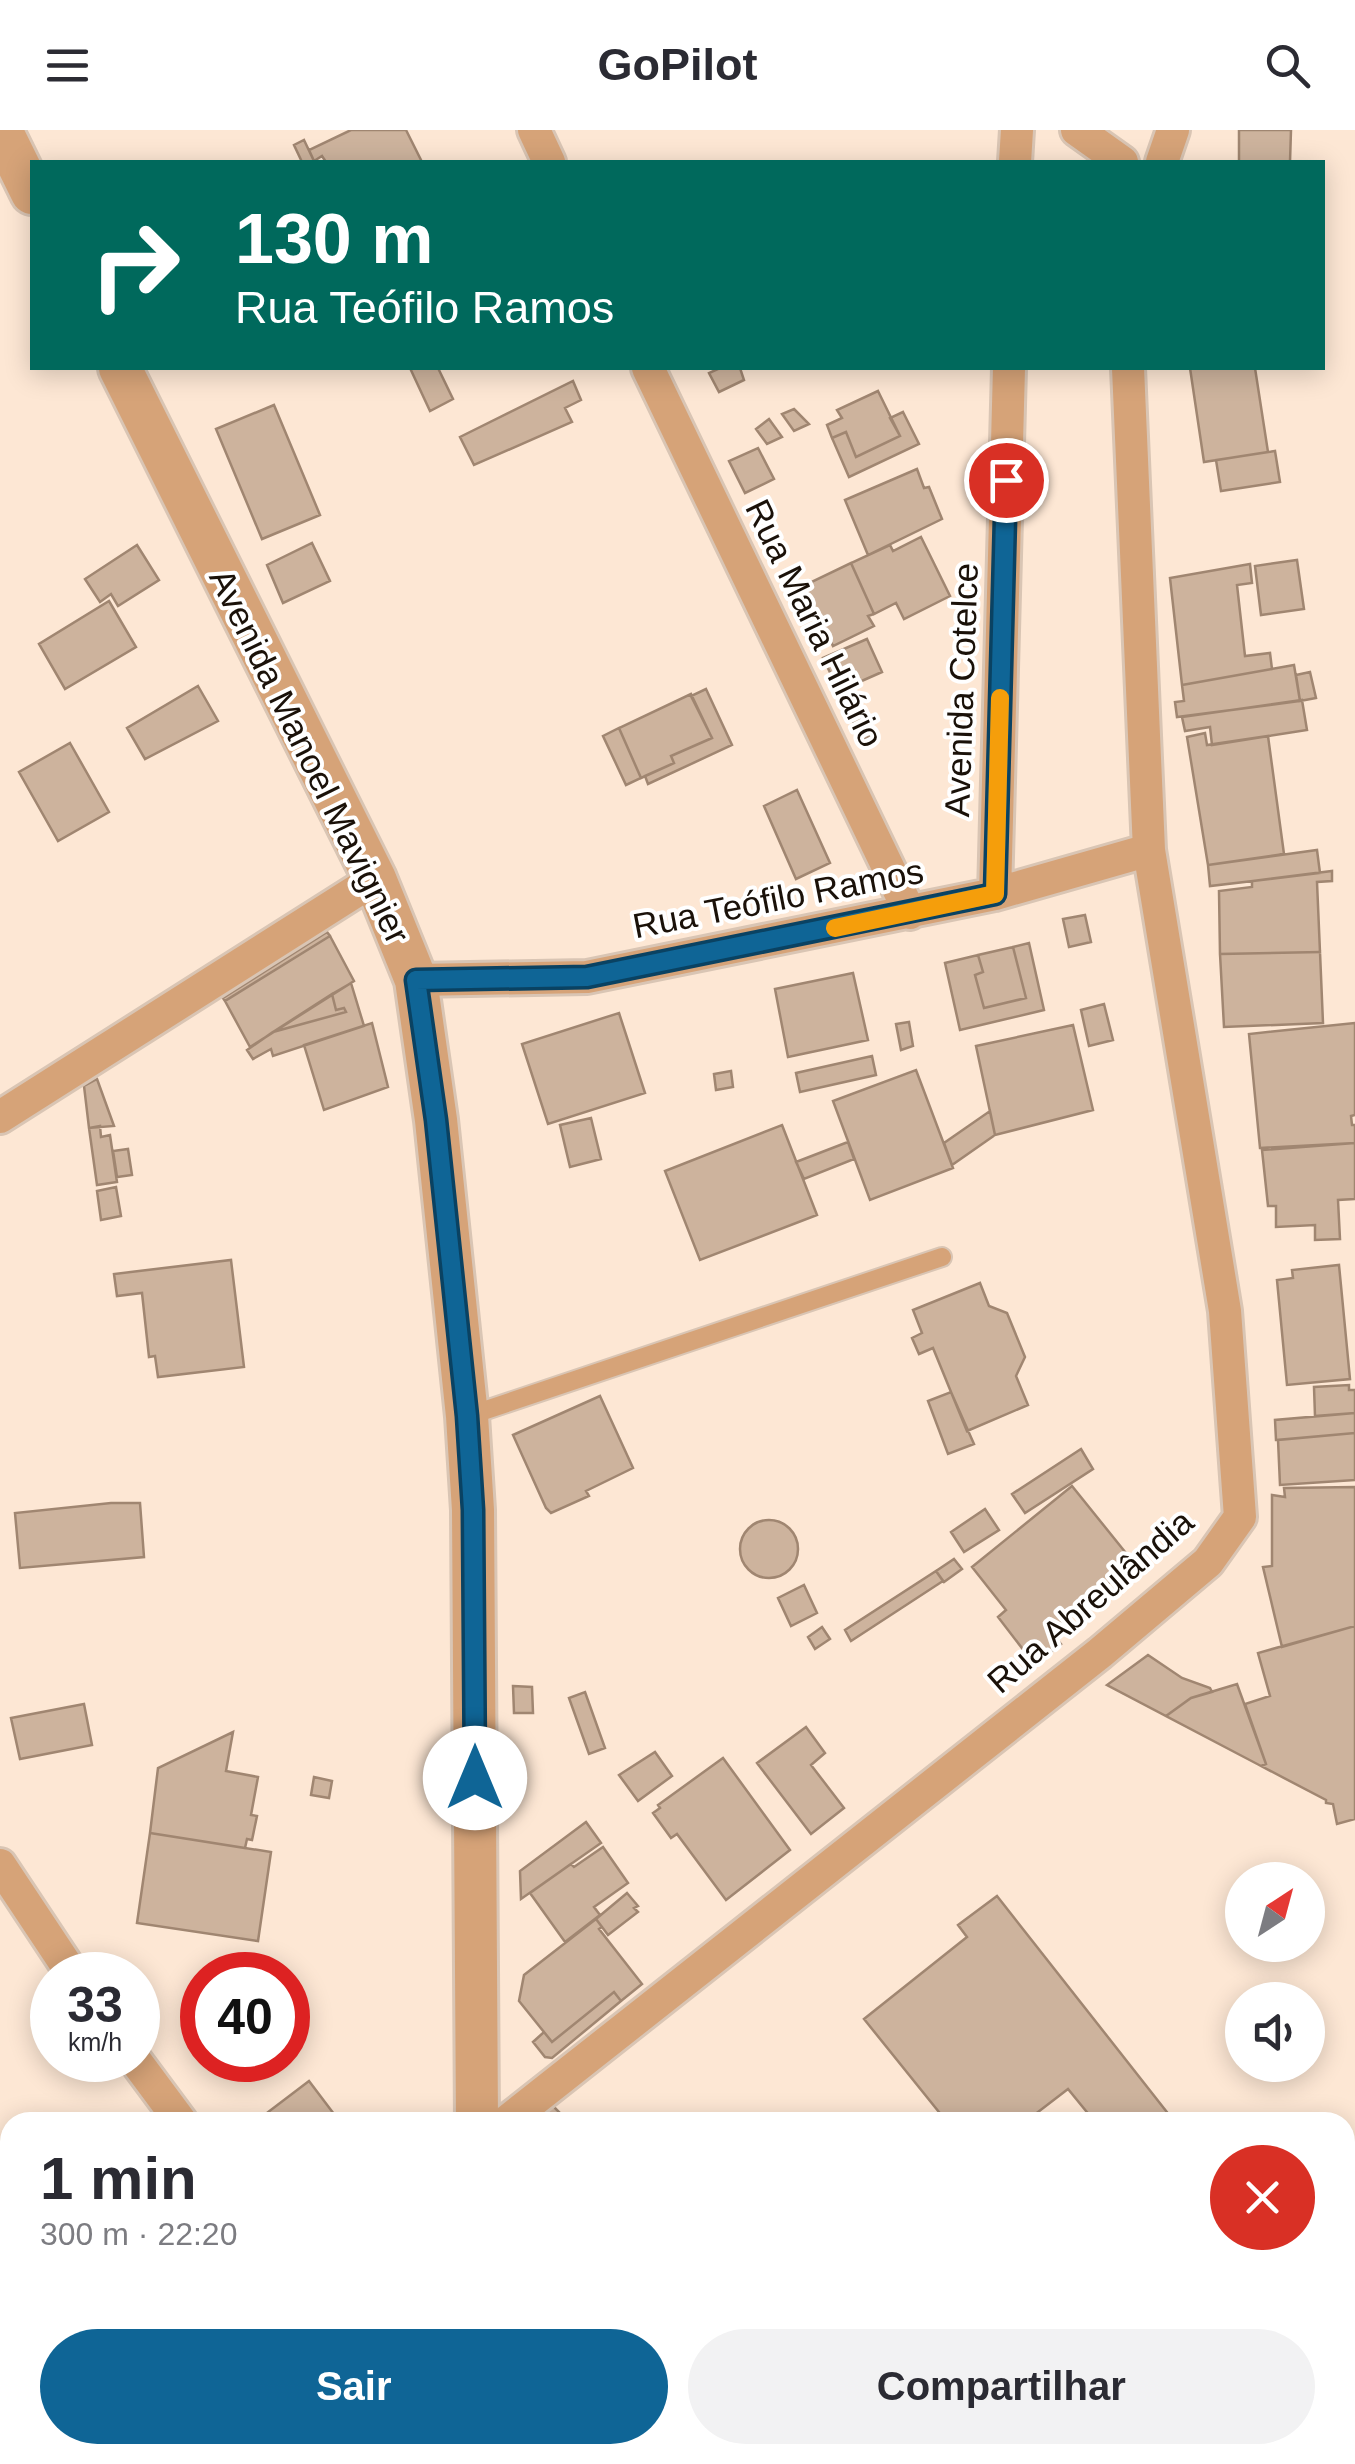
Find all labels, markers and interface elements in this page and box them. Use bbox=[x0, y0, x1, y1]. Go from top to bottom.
icon: menu bbox=[40, 38, 95, 93]
icon: search bbox=[1260, 38, 1315, 93]
text: GoPilot bbox=[598, 39, 757, 90]
icon: right bbox=[70, 200, 200, 330]
text: 130 m bbox=[235, 200, 433, 278]
text: Rua Teófilo Ramos bbox=[235, 282, 614, 333]
pin bbox=[964, 438, 1049, 523]
icon: arrive bbox=[979, 453, 1034, 508]
street label: Rua Maria Hilário bbox=[738, 493, 892, 753]
street label: Avenida Manoel Mavignier bbox=[202, 562, 418, 950]
street label: Avenida Cotelce bbox=[937, 562, 985, 818]
street label: Rua Teófilo Ramos bbox=[629, 851, 927, 945]
street label: Rua Abreulândia bbox=[980, 1501, 1201, 1701]
position arrow bbox=[423, 1726, 527, 1830]
north arrow bbox=[1225, 1862, 1325, 1962]
map controls bbox=[1225, 1862, 1325, 2082]
speed limit sign: 40 bbox=[180, 1952, 310, 2082]
text: 33 bbox=[67, 1977, 123, 2033]
button: sound bbox=[1225, 1982, 1325, 2082]
text: km/h bbox=[68, 2028, 122, 2056]
text: 1 min bbox=[40, 2145, 197, 2212]
button: close bbox=[1210, 2145, 1315, 2250]
text: 300 m · 22:20 bbox=[40, 2216, 237, 2252]
button: Sair bbox=[40, 2329, 668, 2444]
button: Compartilhar bbox=[688, 2329, 1315, 2444]

